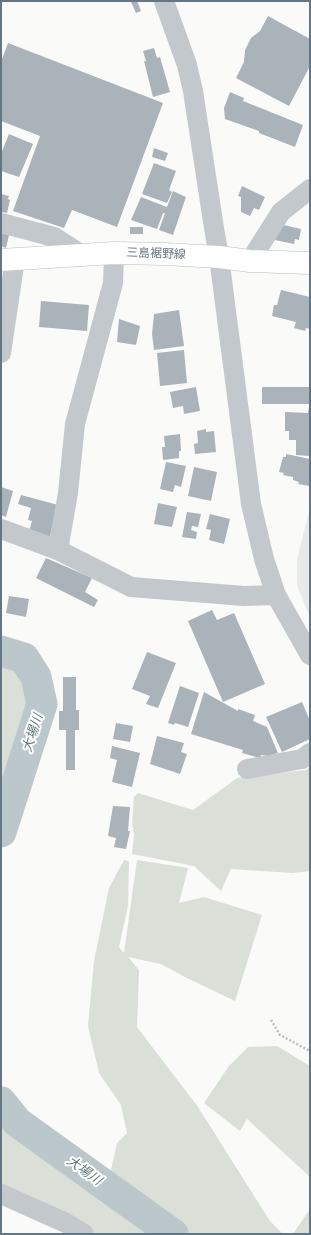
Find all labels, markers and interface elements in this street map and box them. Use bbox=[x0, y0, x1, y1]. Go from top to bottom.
street label: 三島裾野線 bbox=[126, 246, 186, 262]
water label: 大場川 bbox=[20, 712, 46, 754]
water label: 大場川 bbox=[64, 1153, 104, 1189]

